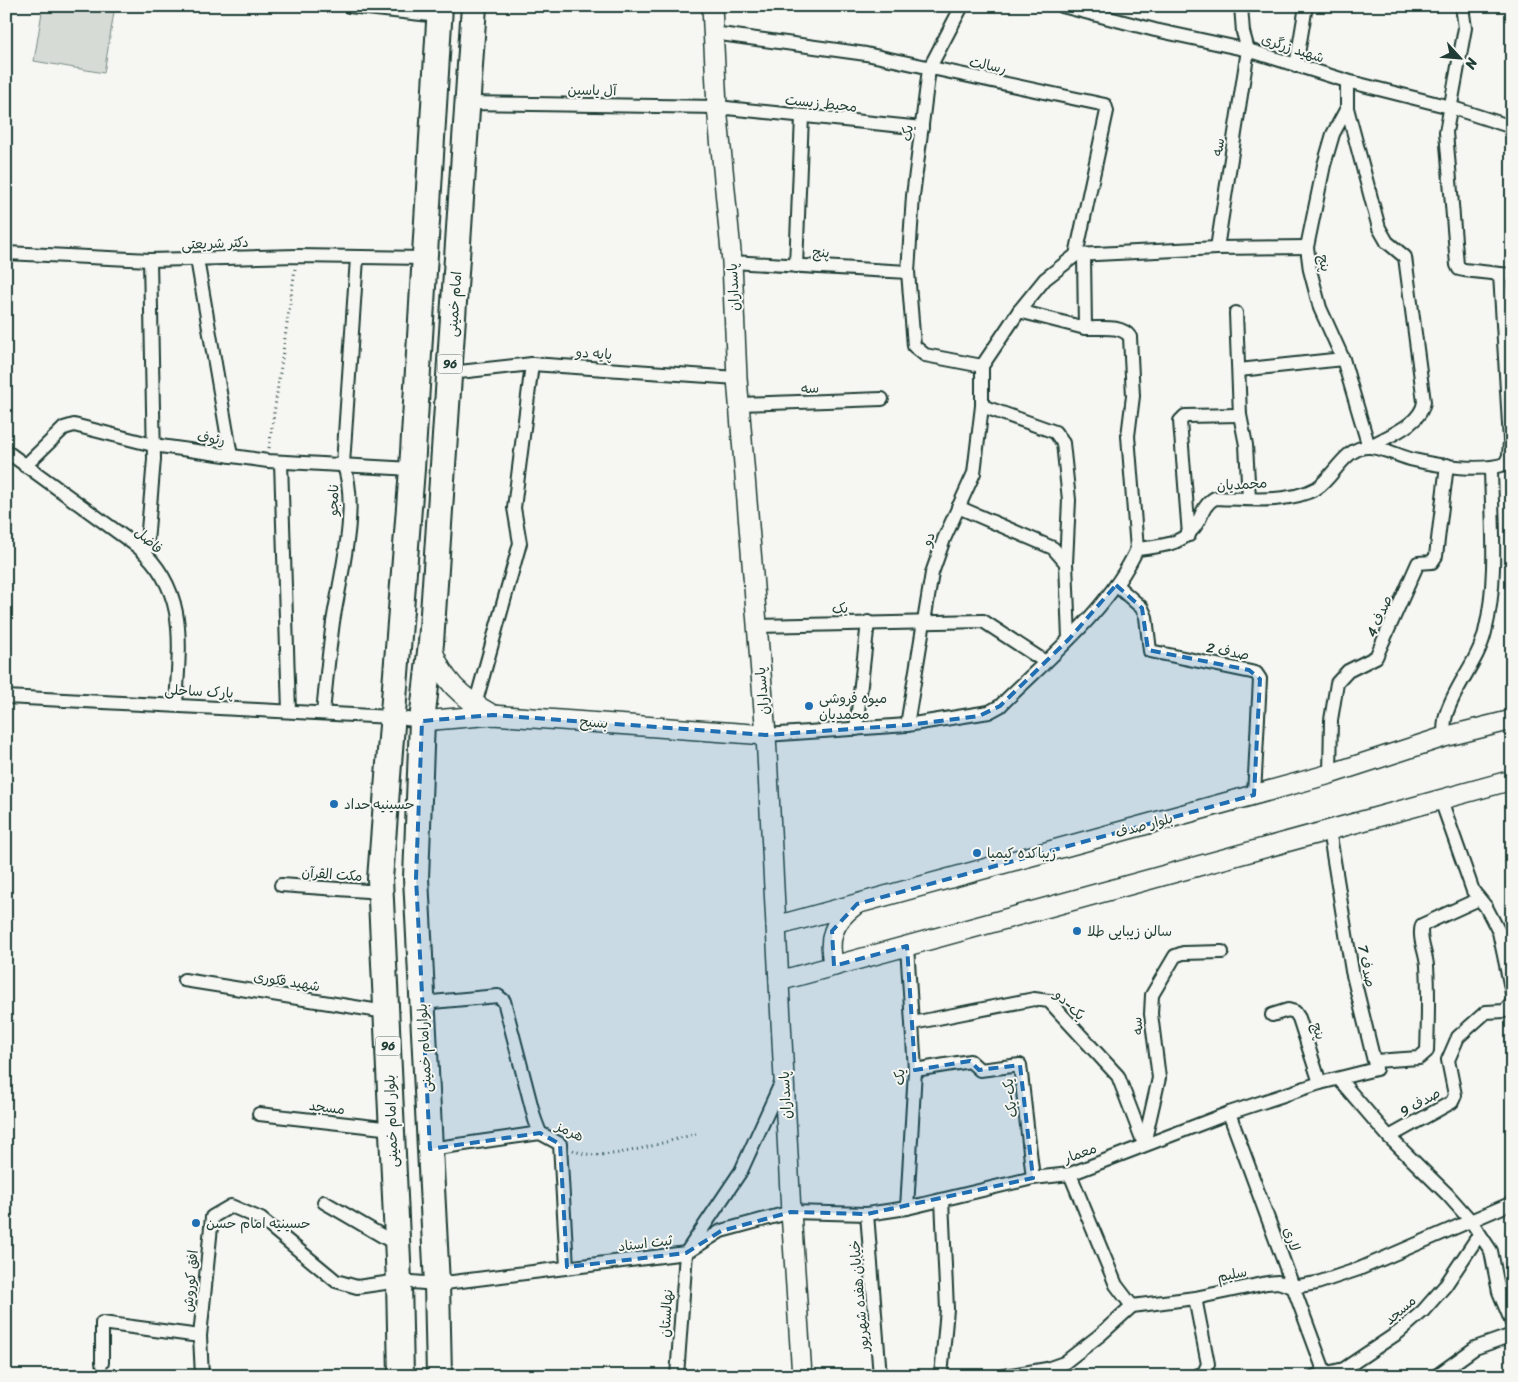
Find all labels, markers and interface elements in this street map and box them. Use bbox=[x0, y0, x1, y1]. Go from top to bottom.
street label: شهید زرگری bbox=[1258, 27, 1328, 70]
north arrow bbox=[1436, 32, 1486, 82]
street label: رسالت bbox=[967, 50, 1009, 81]
text: N bbox=[1458, 53, 1485, 74]
street label: آل یاسین bbox=[567, 78, 617, 103]
street label: محیط زیست bbox=[784, 87, 858, 120]
street label: یک bbox=[894, 123, 921, 143]
street label: سه bbox=[1205, 136, 1232, 158]
street label: دکتر شریعتی bbox=[181, 230, 249, 257]
street label: پنج bbox=[812, 240, 830, 265]
street label: پنج bbox=[1311, 253, 1338, 274]
street label: پاسداران bbox=[720, 262, 747, 312]
street label: امام خمینی bbox=[440, 270, 469, 338]
street label: پایه دو bbox=[574, 340, 613, 367]
road number: 96 bbox=[438, 354, 462, 374]
street label: سه bbox=[800, 376, 820, 401]
street label: رئوف bbox=[195, 424, 227, 453]
street label: محمدیان bbox=[1216, 471, 1268, 498]
street label: نامجو bbox=[321, 484, 346, 517]
street label: فاضل bbox=[129, 520, 169, 560]
street label: دو bbox=[914, 529, 942, 551]
street label: صدف 4 bbox=[1359, 591, 1400, 641]
street label: یک bbox=[831, 596, 849, 621]
street label: صدف 2 bbox=[1204, 635, 1251, 668]
street label: پاسداران bbox=[748, 666, 777, 716]
street label: پارک ساحلی bbox=[164, 677, 234, 706]
place label: میوه فروشی محمدیان bbox=[819, 686, 887, 727]
marker: میوه فروشی محمدیان bbox=[803, 700, 815, 712]
street label: بسیح bbox=[579, 709, 609, 736]
place label: حسینیه حداد bbox=[344, 792, 415, 817]
marker: حسینیه حداد bbox=[328, 798, 340, 810]
street label: بلوار صدف bbox=[1113, 806, 1176, 845]
place label: زیباکده کیمیا bbox=[987, 841, 1056, 866]
marker: زیباکده کیمیا bbox=[971, 847, 983, 859]
street label: مکت القرآن bbox=[301, 860, 363, 889]
place label: سالن زیبایی طلا bbox=[1087, 919, 1172, 944]
marker: سالن زیبایی طلا bbox=[1071, 925, 1083, 937]
street label: صدف 7 bbox=[1350, 943, 1383, 990]
street label: شهید فکوری bbox=[252, 964, 322, 999]
street label: یک-دو bbox=[1047, 983, 1091, 1027]
street label: بلوارامام خمینی bbox=[410, 1003, 439, 1093]
street label: سه bbox=[1124, 1016, 1151, 1036]
street label: پنج bbox=[1304, 1019, 1333, 1043]
road number: 96 bbox=[376, 1036, 400, 1056]
street label: یک bbox=[887, 1068, 912, 1086]
street label: پاسداران bbox=[772, 1070, 799, 1120]
street label: بلوار امام خمینی bbox=[377, 1074, 406, 1168]
street label: یک-یک bbox=[996, 1077, 1025, 1119]
street label: صدف 9 bbox=[1395, 1081, 1445, 1124]
street label: مسجد bbox=[308, 1093, 346, 1122]
street label: هرمز bbox=[550, 1113, 588, 1149]
street label: معمار bbox=[1059, 1136, 1100, 1171]
place label: حسینیه امام حسن bbox=[206, 1211, 311, 1236]
marker: حسینیه امام حسن bbox=[190, 1217, 202, 1229]
street label: لاری bbox=[1276, 1223, 1307, 1255]
street label: ثبت اسناد bbox=[616, 1228, 675, 1259]
street label: خیابان هفده شهریور bbox=[842, 1239, 877, 1354]
street label: افق کوروش bbox=[175, 1249, 206, 1313]
street label: سلیم bbox=[1215, 1259, 1249, 1290]
street label: نهالستان bbox=[652, 1288, 681, 1338]
street label: مسجد bbox=[1379, 1289, 1422, 1332]

